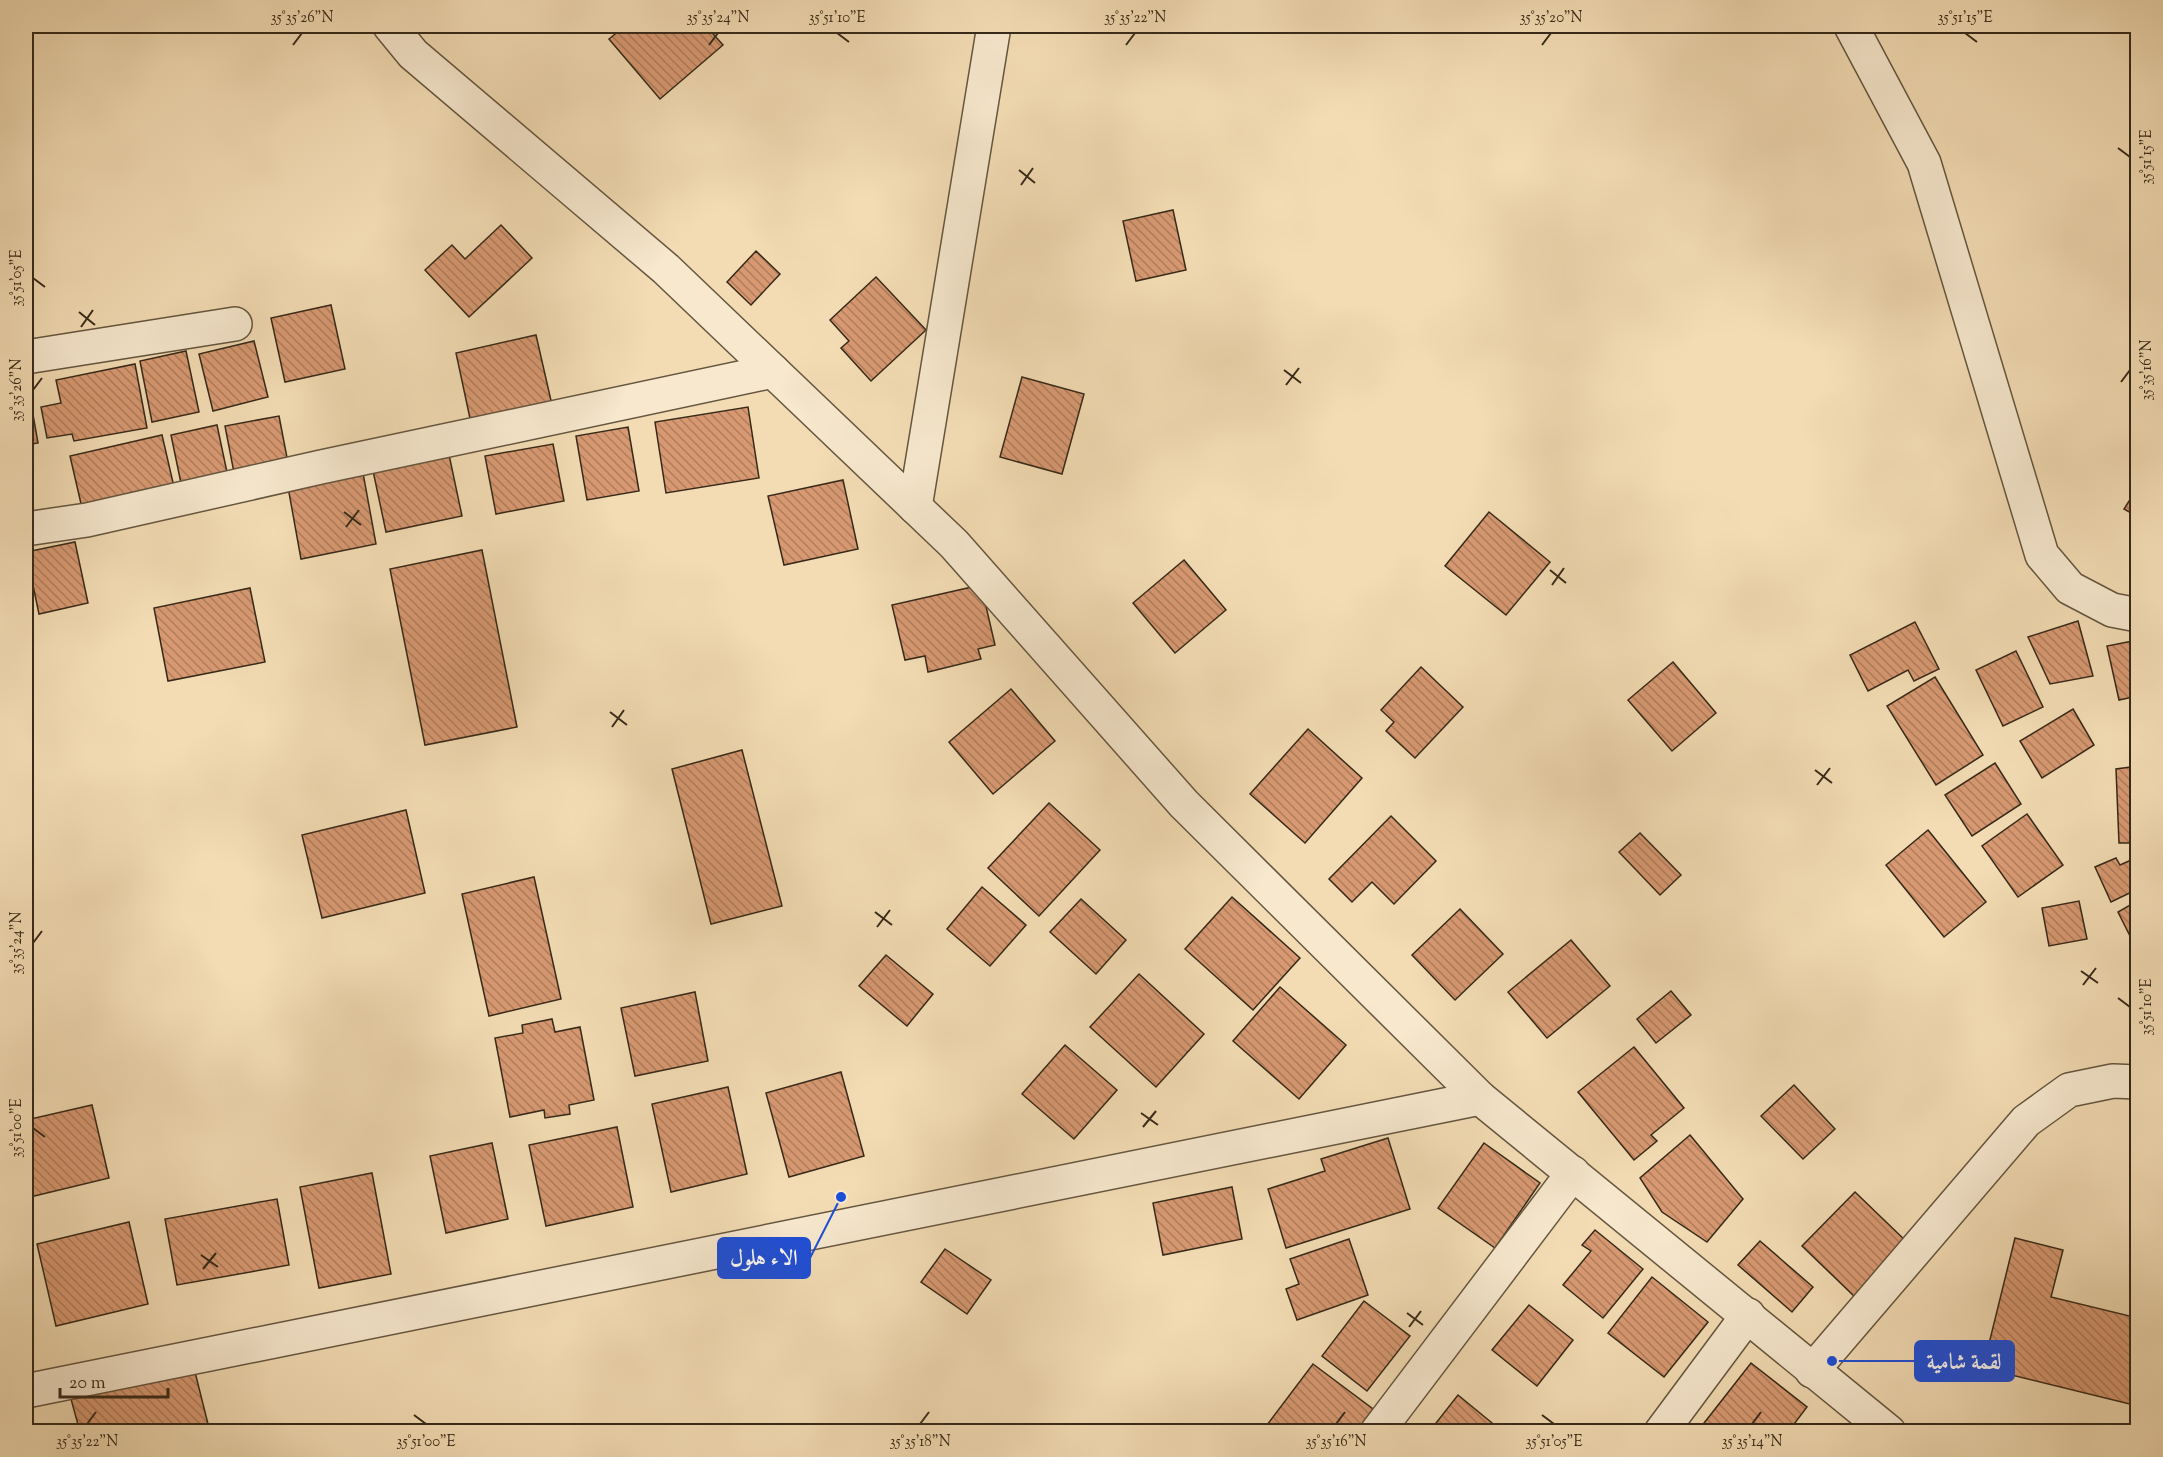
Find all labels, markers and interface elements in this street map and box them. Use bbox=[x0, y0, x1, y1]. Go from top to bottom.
text: 35°35'26"N bbox=[271, 8, 334, 29]
text: 35°35'24"N bbox=[687, 8, 749, 29]
text: 35°51'10"E bbox=[808, 8, 866, 29]
text: 35°35'22"N bbox=[1104, 8, 1166, 29]
text: 35°35'20"N bbox=[1519, 8, 1583, 29]
text: 35°51'15"E bbox=[1938, 8, 1993, 29]
text: 35°51'15"E bbox=[2137, 130, 2158, 185]
text: 35°51'05"E bbox=[7, 250, 28, 306]
text: 35°35'16"N bbox=[2137, 339, 2158, 401]
text: 35°35'26"N bbox=[7, 358, 28, 421]
text: 35°35'24"N bbox=[7, 912, 28, 974]
text: 35°51'10"E bbox=[2137, 978, 2158, 1036]
text: 35°51'00"E bbox=[7, 1098, 28, 1158]
callout: الاء هلول bbox=[718, 1238, 810, 1278]
text: الاء هلول bbox=[730, 1244, 798, 1276]
callout: لقمة شامية bbox=[1915, 1341, 2014, 1381]
text: لقمة شامية bbox=[1926, 1348, 2002, 1380]
scale bar bbox=[60, 1361, 168, 1399]
text: 20 m bbox=[69, 1371, 106, 1397]
text: 35°35'22"N bbox=[56, 1432, 118, 1453]
text: 35°51'00"E bbox=[396, 1432, 456, 1453]
text: 35°35'18"N bbox=[889, 1432, 951, 1453]
text: 35°35'16"N bbox=[1305, 1432, 1367, 1453]
text: 35°51'05"E bbox=[1526, 1432, 1582, 1453]
text: 35°35'14"N bbox=[1721, 1432, 1783, 1453]

